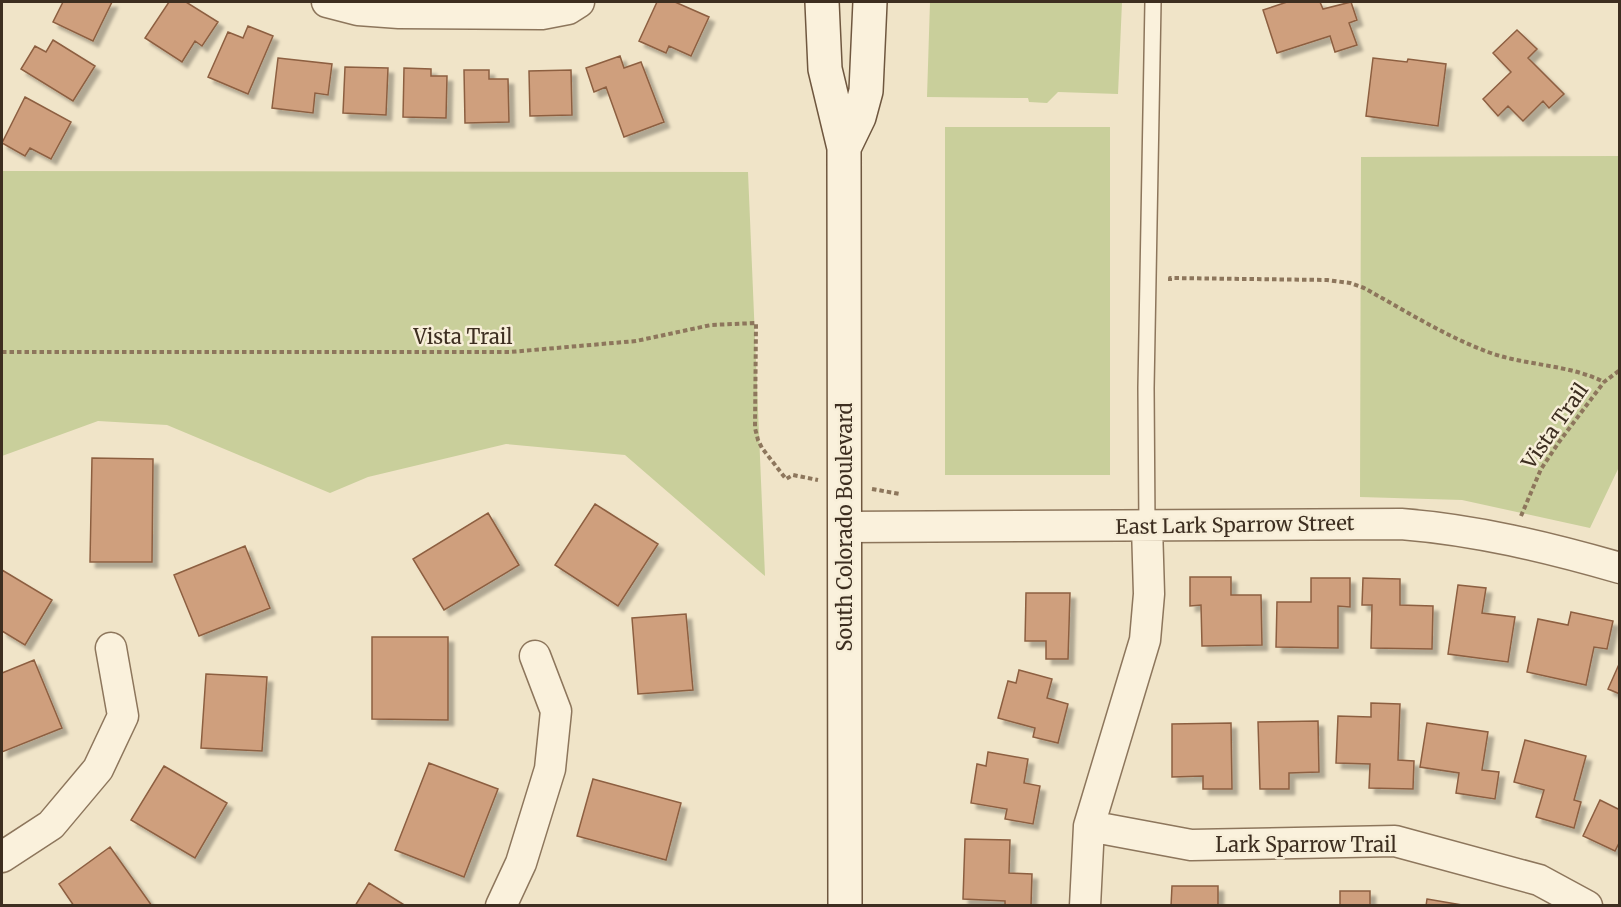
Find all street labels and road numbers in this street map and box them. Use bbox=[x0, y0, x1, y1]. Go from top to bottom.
street label: Vista Trail bbox=[413, 324, 512, 349]
street label: Vista Trail bbox=[1515, 378, 1593, 474]
street label: South Colorado Boulevard bbox=[832, 402, 857, 652]
street label: East Lark Sparrow Street bbox=[1115, 510, 1355, 539]
street label: Lark Sparrow Trail bbox=[1215, 832, 1397, 857]

